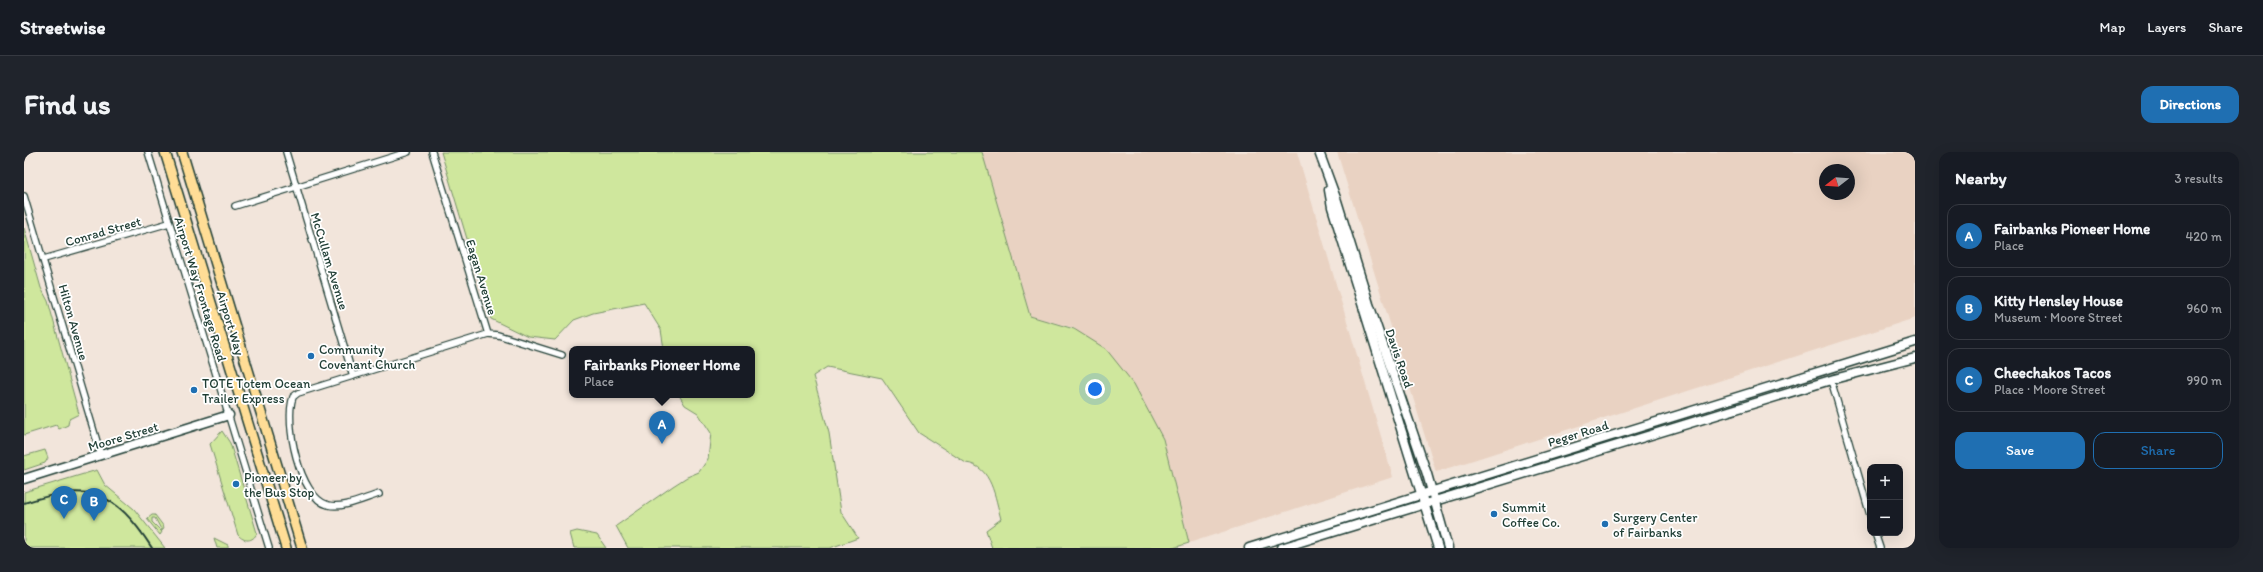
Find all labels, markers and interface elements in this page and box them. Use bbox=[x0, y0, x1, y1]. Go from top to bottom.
text: Streetwise bbox=[20, 16, 106, 39]
text: Map bbox=[2100, 19, 2125, 36]
text: Layers bbox=[2147, 19, 2186, 36]
text: Share bbox=[2208, 19, 2243, 36]
button: Directions bbox=[2141, 86, 2239, 123]
text: Find us bbox=[24, 87, 111, 121]
north arrow bbox=[1819, 164, 1855, 200]
text: Nearby bbox=[1955, 168, 2007, 188]
text: 3 results bbox=[2174, 171, 2223, 186]
street label: McCullam Avenue bbox=[308, 211, 351, 312]
street label: Conrad Street bbox=[64, 213, 143, 249]
street label: Airport Way Frontage Road bbox=[172, 215, 230, 363]
text: Fairbanks Pioneer Home bbox=[1994, 220, 2150, 238]
text: A bbox=[1965, 229, 1973, 244]
text: 420 m bbox=[2185, 229, 2222, 244]
street label: Eagan Avenue bbox=[463, 238, 500, 317]
text: Place bbox=[1994, 238, 2024, 253]
street label: Hilton Avenue bbox=[55, 282, 92, 362]
street label: Airport Way bbox=[214, 289, 248, 357]
text: Kitty Hensley House bbox=[1994, 292, 2123, 310]
text: B bbox=[1965, 301, 1973, 316]
text: 960 m bbox=[2186, 301, 2222, 316]
text: Museum · Moore Street bbox=[1994, 310, 2122, 325]
street label: Davis Road bbox=[1382, 326, 1417, 390]
place label: Community Covenant Church bbox=[319, 342, 416, 372]
popup bbox=[569, 346, 755, 398]
marker: Community Covenant Church bbox=[306, 351, 316, 361]
text: Fairbanks Pioneer Home bbox=[584, 356, 740, 374]
text: Cheechakos Tacos bbox=[1994, 364, 2111, 382]
text: C bbox=[1965, 373, 1973, 388]
text: 990 m bbox=[2187, 373, 2222, 388]
text: Place bbox=[584, 374, 614, 389]
place label: TOTE Totem Ocean Trailer Express bbox=[202, 376, 311, 406]
your location bbox=[1085, 379, 1105, 399]
text: Place · Moore Street bbox=[1994, 382, 2105, 397]
marker: TOTE Totem Ocean Trailer Express bbox=[189, 385, 199, 395]
pin: A bbox=[649, 411, 675, 444]
street label: Peger Road bbox=[1546, 417, 1610, 450]
street label: Moore Street bbox=[86, 419, 160, 454]
button: Save bbox=[1955, 432, 2085, 469]
button: Share bbox=[2093, 432, 2223, 469]
map controls bbox=[1867, 464, 1903, 536]
button: + bbox=[1867, 464, 1903, 500]
place label: Pioneer by the Bus Stop bbox=[244, 470, 314, 500]
marker: Pioneer by the Bus Stop bbox=[231, 479, 241, 489]
pin: C bbox=[51, 486, 77, 519]
pin: B bbox=[81, 488, 107, 521]
place label: Summit Coffee Co. bbox=[1502, 500, 1560, 530]
button: − bbox=[1867, 500, 1903, 536]
marker: Summit Coffee Co. bbox=[1489, 509, 1499, 519]
place label: Surgery Center of Fairbanks bbox=[1613, 510, 1698, 540]
marker: Surgery Center of Fairbanks bbox=[1600, 519, 1610, 529]

